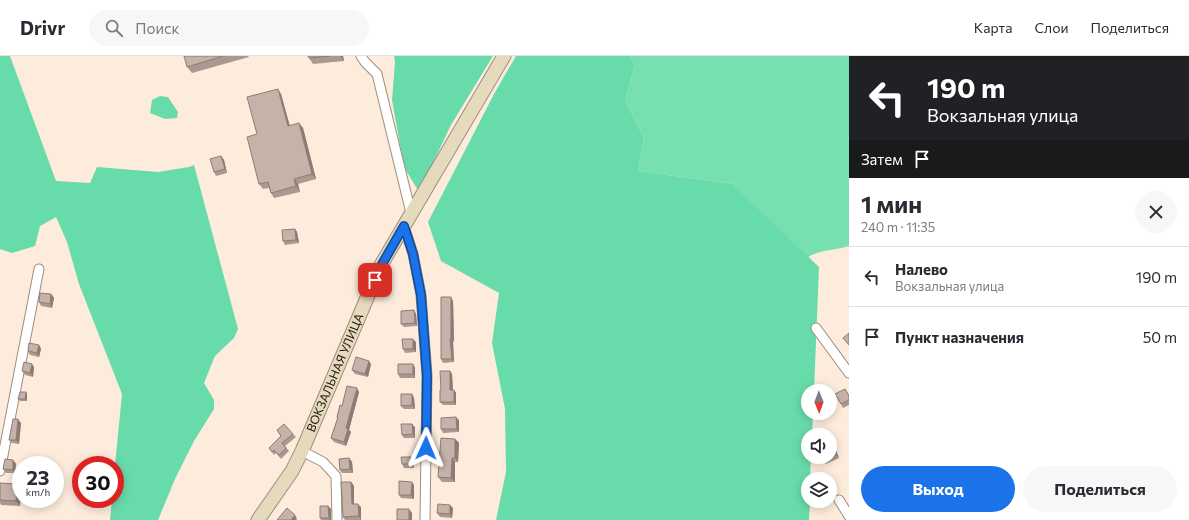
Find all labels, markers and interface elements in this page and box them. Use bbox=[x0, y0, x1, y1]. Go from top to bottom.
search box bbox=[89, 10, 369, 46]
text: Drivr bbox=[20, 16, 65, 39]
icon: search bbox=[103, 17, 125, 39]
text: Поиск bbox=[135, 19, 179, 37]
text: Карта bbox=[974, 19, 1012, 36]
text: Слои bbox=[1034, 19, 1069, 36]
text: Поделиться bbox=[1091, 19, 1169, 36]
text: 190 m bbox=[927, 70, 1005, 104]
icon: left bbox=[861, 72, 913, 124]
text: Вокзальная улица bbox=[927, 104, 1078, 126]
icon: arrive bbox=[911, 148, 933, 170]
text: Затем bbox=[861, 150, 903, 168]
text: 1 мин bbox=[861, 189, 922, 218]
button: close bbox=[1135, 191, 1177, 233]
text: 240 m · 11:35 bbox=[861, 219, 935, 235]
text: Налево bbox=[895, 260, 948, 278]
pin bbox=[358, 263, 392, 297]
icon: left bbox=[861, 266, 883, 288]
text: 190 m bbox=[1136, 268, 1177, 286]
icon: arrive bbox=[364, 269, 386, 291]
text: Вокзальная улица bbox=[895, 278, 1004, 294]
street label: ВОКЗАЛЬНАЯ УЛИЦА bbox=[303, 311, 366, 434]
icon: arrive bbox=[861, 326, 883, 348]
text: Пункт назначения bbox=[895, 328, 1024, 346]
text: 50 m bbox=[1143, 328, 1177, 346]
north arrow bbox=[801, 384, 837, 420]
map controls bbox=[801, 384, 837, 508]
position arrow bbox=[405, 427, 447, 469]
button: sound bbox=[801, 428, 837, 464]
speed limit sign: 30 bbox=[72, 456, 124, 508]
text: 23 bbox=[26, 465, 50, 489]
button: Выход bbox=[861, 466, 1015, 512]
button: Поделиться bbox=[1023, 466, 1177, 512]
button: layers bbox=[801, 472, 837, 508]
text: km/h bbox=[26, 486, 50, 498]

